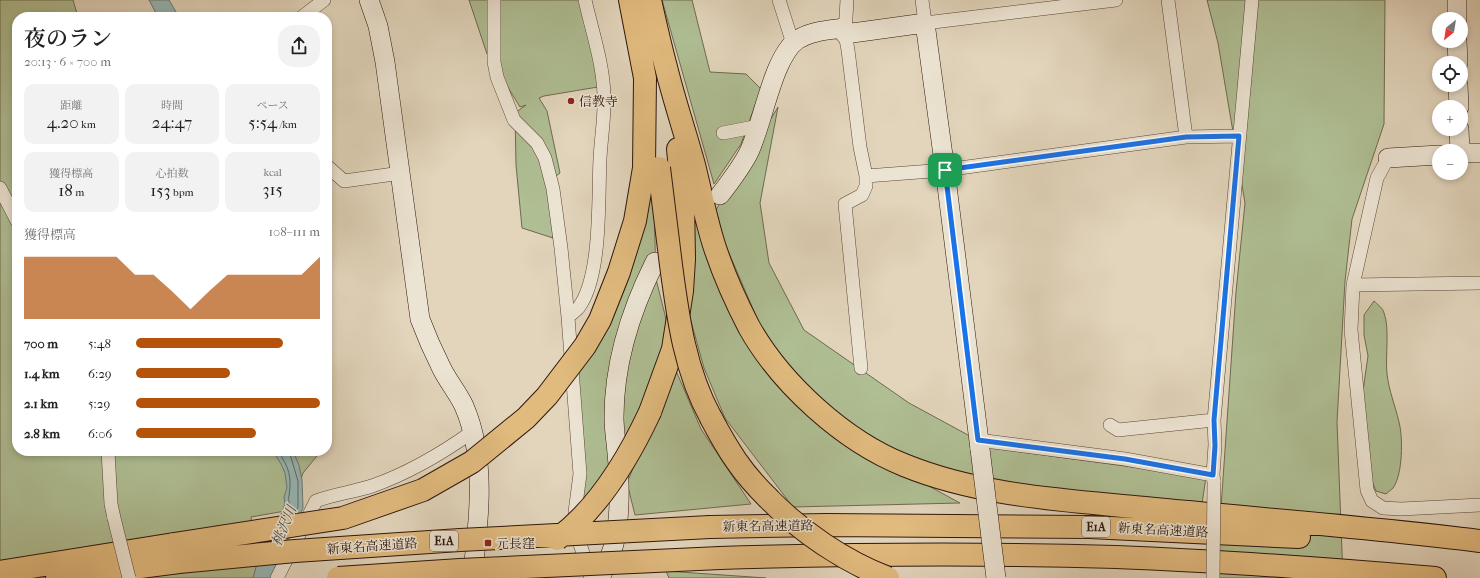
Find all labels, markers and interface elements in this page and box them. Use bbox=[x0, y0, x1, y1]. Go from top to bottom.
north arrow bbox=[1432, 12, 1468, 48]
map controls bbox=[1432, 12, 1468, 180]
button: share bbox=[278, 25, 320, 67]
text: 夜のラン bbox=[24, 26, 112, 52]
text: 20:13 · 6 × 700 m bbox=[24, 54, 111, 69]
button: locate bbox=[1432, 56, 1468, 92]
place label: 信教寺 bbox=[579, 94, 618, 109]
marker: 信教寺 bbox=[566, 96, 576, 106]
text: 距離 bbox=[60, 99, 82, 112]
text: 時間 bbox=[161, 99, 183, 112]
text: ペース bbox=[256, 99, 289, 112]
button: + bbox=[1432, 100, 1468, 136]
text: 4.20 bbox=[47, 112, 79, 132]
text: 24:47 bbox=[152, 112, 192, 132]
text: 5:54 bbox=[248, 112, 277, 132]
text: km bbox=[79, 118, 96, 131]
text: /km bbox=[277, 118, 297, 131]
button: − bbox=[1432, 144, 1468, 180]
pin bbox=[928, 153, 962, 187]
icon: arrive bbox=[934, 159, 956, 181]
text: kcal bbox=[263, 166, 282, 179]
text: 獲得標高 bbox=[49, 167, 93, 180]
text: 心拍数 bbox=[155, 167, 188, 180]
text: 315 bbox=[262, 179, 283, 199]
text: 18 bbox=[58, 180, 73, 200]
text: 153 bbox=[150, 180, 171, 200]
text: m bbox=[73, 186, 84, 199]
text: bpm bbox=[171, 186, 194, 199]
text: 108–111 m bbox=[269, 224, 320, 239]
text: 獲得標高 bbox=[24, 227, 76, 242]
text: 700 m bbox=[24, 336, 58, 351]
text: 5:48 bbox=[88, 336, 111, 351]
text: 1.4 km bbox=[24, 366, 59, 381]
text: 6:29 bbox=[88, 366, 112, 381]
text: 2.1 km bbox=[24, 396, 58, 411]
text: 5:29 bbox=[88, 396, 110, 411]
text: 2.8 km bbox=[24, 426, 60, 441]
text: 6:06 bbox=[88, 426, 112, 441]
water label: 桃沢川 bbox=[268, 502, 301, 549]
road number: E1A bbox=[1082, 517, 1110, 537]
street label: 新東名高速道路 bbox=[722, 518, 814, 534]
street label: 新東名高速道路 bbox=[1117, 520, 1209, 540]
road number: E1A bbox=[430, 531, 458, 551]
street label: 新東名高速道路 bbox=[326, 535, 418, 557]
place label: 元長窪 bbox=[496, 536, 535, 551]
marker: 元長窪 bbox=[483, 538, 493, 548]

